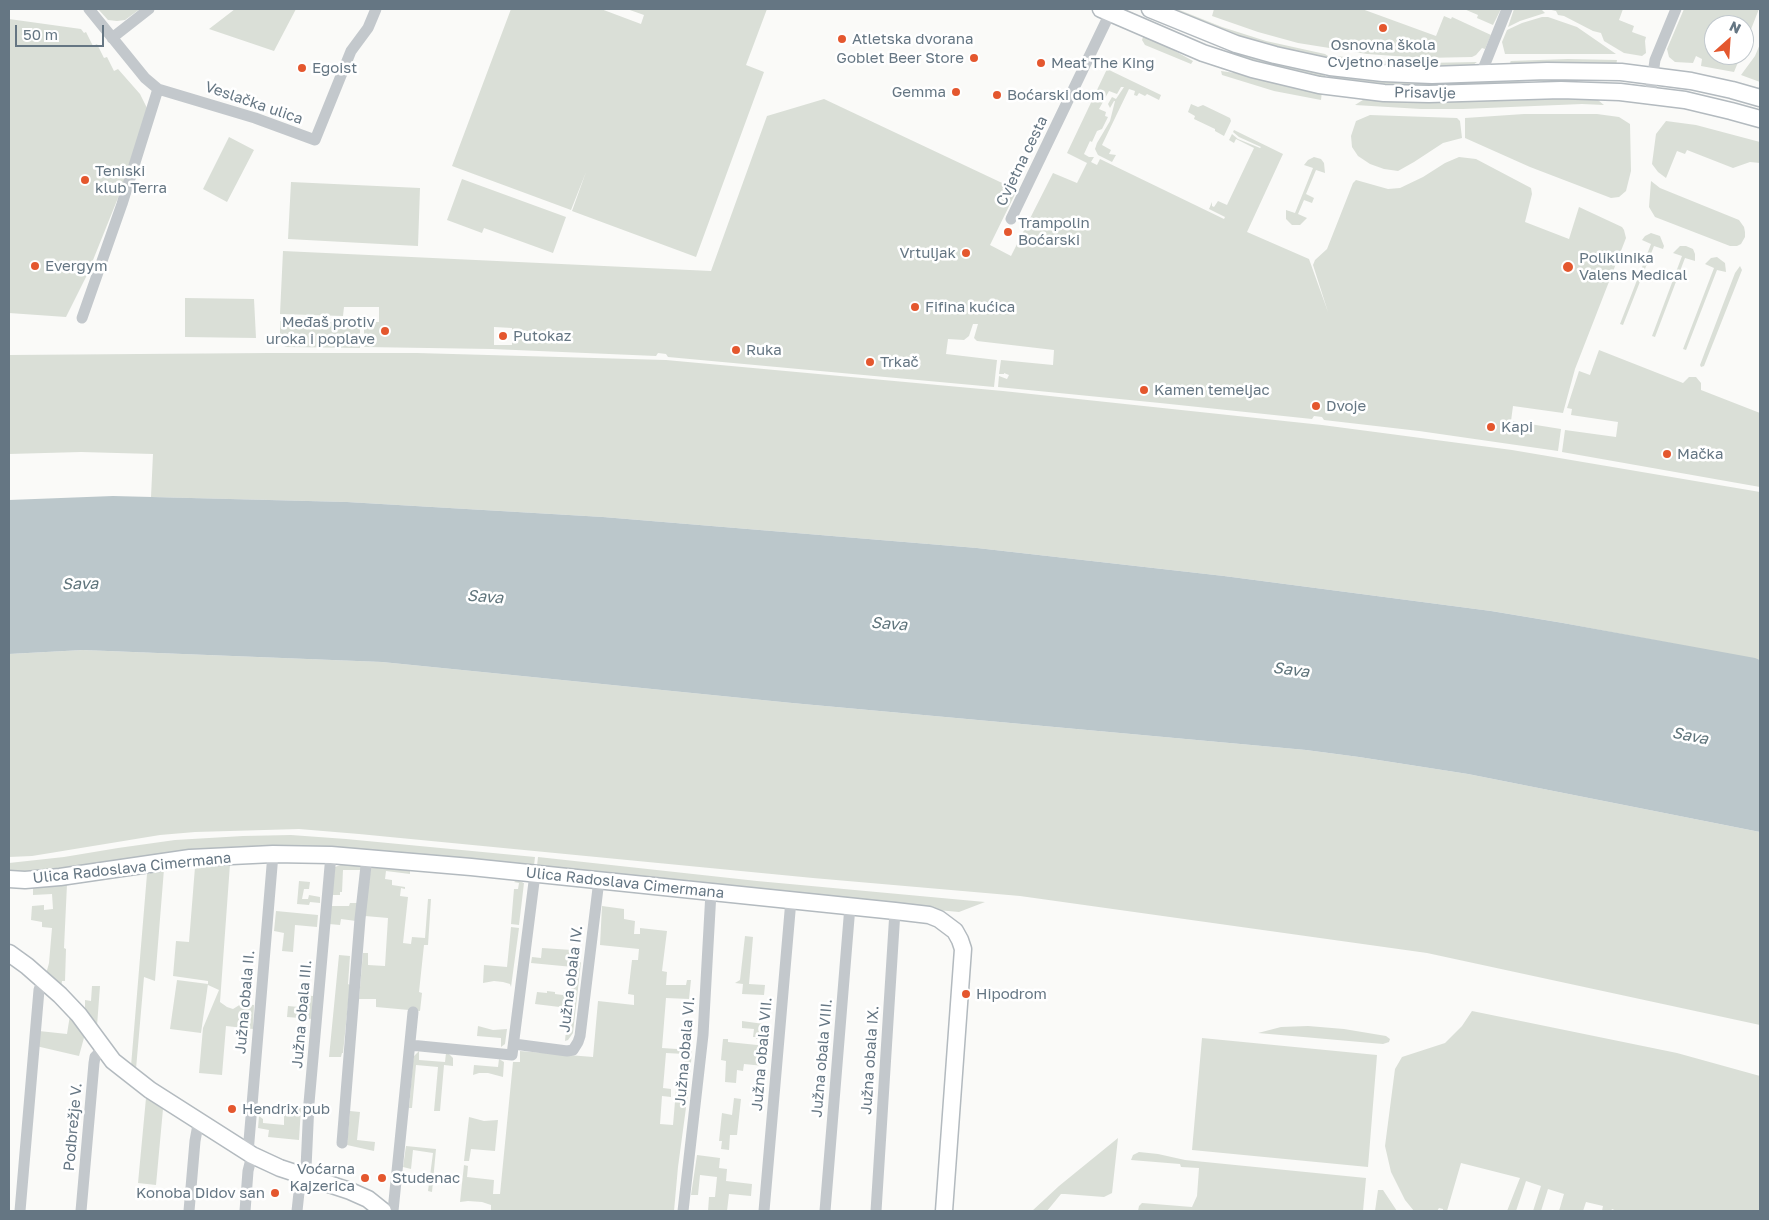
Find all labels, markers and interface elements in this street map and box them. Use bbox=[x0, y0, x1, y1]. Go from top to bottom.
scale bar bbox=[18, 15, 106, 47]
north arrow bbox=[1704, 15, 1754, 65]
text: N bbox=[1727, 17, 1744, 37]
marker: Osnovna škola Cvjetno naselje bbox=[1377, 22, 1389, 34]
text: 50 m bbox=[23, 25, 58, 43]
place label: Atletska dvorana bbox=[852, 30, 973, 48]
marker: Atletska dvorana bbox=[836, 33, 848, 45]
place label: Osnovna škola Cvjetno naselje bbox=[1327, 36, 1439, 71]
place label: Goblet Beer Store bbox=[836, 49, 964, 67]
marker: Goblet Beer Store bbox=[968, 52, 980, 64]
place label: Meat The King bbox=[1051, 54, 1154, 72]
marker: Meat The King bbox=[1035, 57, 1047, 69]
place label: Egoist bbox=[312, 59, 357, 77]
marker: Egoist bbox=[296, 62, 308, 74]
street label: Veslačka ulica bbox=[203, 78, 305, 128]
place label: Gemma bbox=[892, 83, 946, 101]
street label: Prisavlje bbox=[1394, 83, 1456, 103]
marker: Gemma bbox=[950, 86, 962, 98]
place label: Boćarski dom bbox=[1007, 86, 1104, 104]
marker: Boćarski dom bbox=[991, 89, 1003, 101]
street label: Cvjetna cesta bbox=[992, 113, 1052, 209]
place label: Teniski klub Terra bbox=[95, 162, 167, 197]
marker: Teniski klub Terra bbox=[79, 174, 91, 186]
place label: Trampolin Boćarski bbox=[1018, 214, 1090, 249]
marker: Trampolin Boćarski bbox=[1002, 226, 1014, 238]
place label: Vrtuljak bbox=[900, 244, 956, 262]
marker: Vrtuljak bbox=[960, 247, 972, 259]
place label: Poliklinika Valens Medical bbox=[1579, 249, 1687, 284]
place label: Evergym bbox=[45, 257, 107, 275]
marker: Evergym bbox=[29, 260, 41, 272]
marker: Poliklinika Valens Medical bbox=[1561, 260, 1575, 274]
place label: Fifina kućica bbox=[925, 298, 1015, 316]
marker: Fifina kućica bbox=[909, 301, 921, 313]
place label: Međaš protiv uroka i poplave bbox=[266, 313, 375, 348]
marker: Međaš protiv uroka i poplave bbox=[379, 325, 391, 337]
place label: Putokaz bbox=[513, 327, 571, 345]
marker: Putokaz bbox=[497, 330, 509, 342]
place label: Ruka bbox=[746, 341, 782, 359]
marker: Ruka bbox=[730, 344, 742, 356]
place label: Trkač bbox=[880, 353, 919, 371]
marker: Trkač bbox=[864, 356, 876, 368]
place label: Kamen temeljac bbox=[1154, 381, 1270, 399]
marker: Kamen temeljac bbox=[1138, 384, 1150, 396]
place label: Dvoje bbox=[1326, 397, 1366, 415]
marker: Dvoje bbox=[1310, 400, 1322, 412]
place label: Kapi bbox=[1501, 418, 1533, 436]
marker: Kapi bbox=[1485, 421, 1497, 433]
place label: Mačka bbox=[1677, 445, 1723, 463]
marker: Mačka bbox=[1661, 448, 1673, 460]
water label: Sava bbox=[62, 574, 98, 594]
water label: Sava bbox=[466, 586, 504, 608]
water label: Sava bbox=[870, 613, 908, 635]
water label: Sava bbox=[1272, 658, 1310, 682]
water label: Sava bbox=[1670, 723, 1710, 749]
street label: Ulica Radoslava Cimermana bbox=[32, 849, 232, 887]
street label: Ulica Radoslava Cimermana bbox=[525, 864, 725, 902]
street label: Južna obala IV. bbox=[555, 924, 587, 1034]
street label: Južna obala II. bbox=[231, 949, 259, 1055]
street label: Južna obala III. bbox=[288, 959, 316, 1069]
place label: Hipodrom bbox=[976, 985, 1047, 1003]
marker: Hipodrom bbox=[960, 988, 972, 1000]
street label: Južna obala VI. bbox=[671, 996, 699, 1106]
street label: Južna obala VII. bbox=[748, 996, 776, 1112]
street label: Južna obala VIII. bbox=[808, 998, 836, 1118]
street label: Južna obala IX. bbox=[857, 1005, 883, 1115]
street label: Podbrežje V. bbox=[60, 1082, 86, 1172]
place label: Hendrix pub bbox=[242, 1100, 330, 1118]
marker: Hendrix pub bbox=[226, 1103, 238, 1115]
place label: Voćarna Kajzerica bbox=[289, 1160, 355, 1195]
place label: Studenac bbox=[392, 1169, 460, 1187]
marker: Voćarna Kajzerica bbox=[359, 1172, 371, 1184]
marker: Studenac bbox=[376, 1172, 388, 1184]
place label: Konoba Didov san bbox=[136, 1184, 265, 1202]
marker: Konoba Didov san bbox=[269, 1187, 281, 1199]

